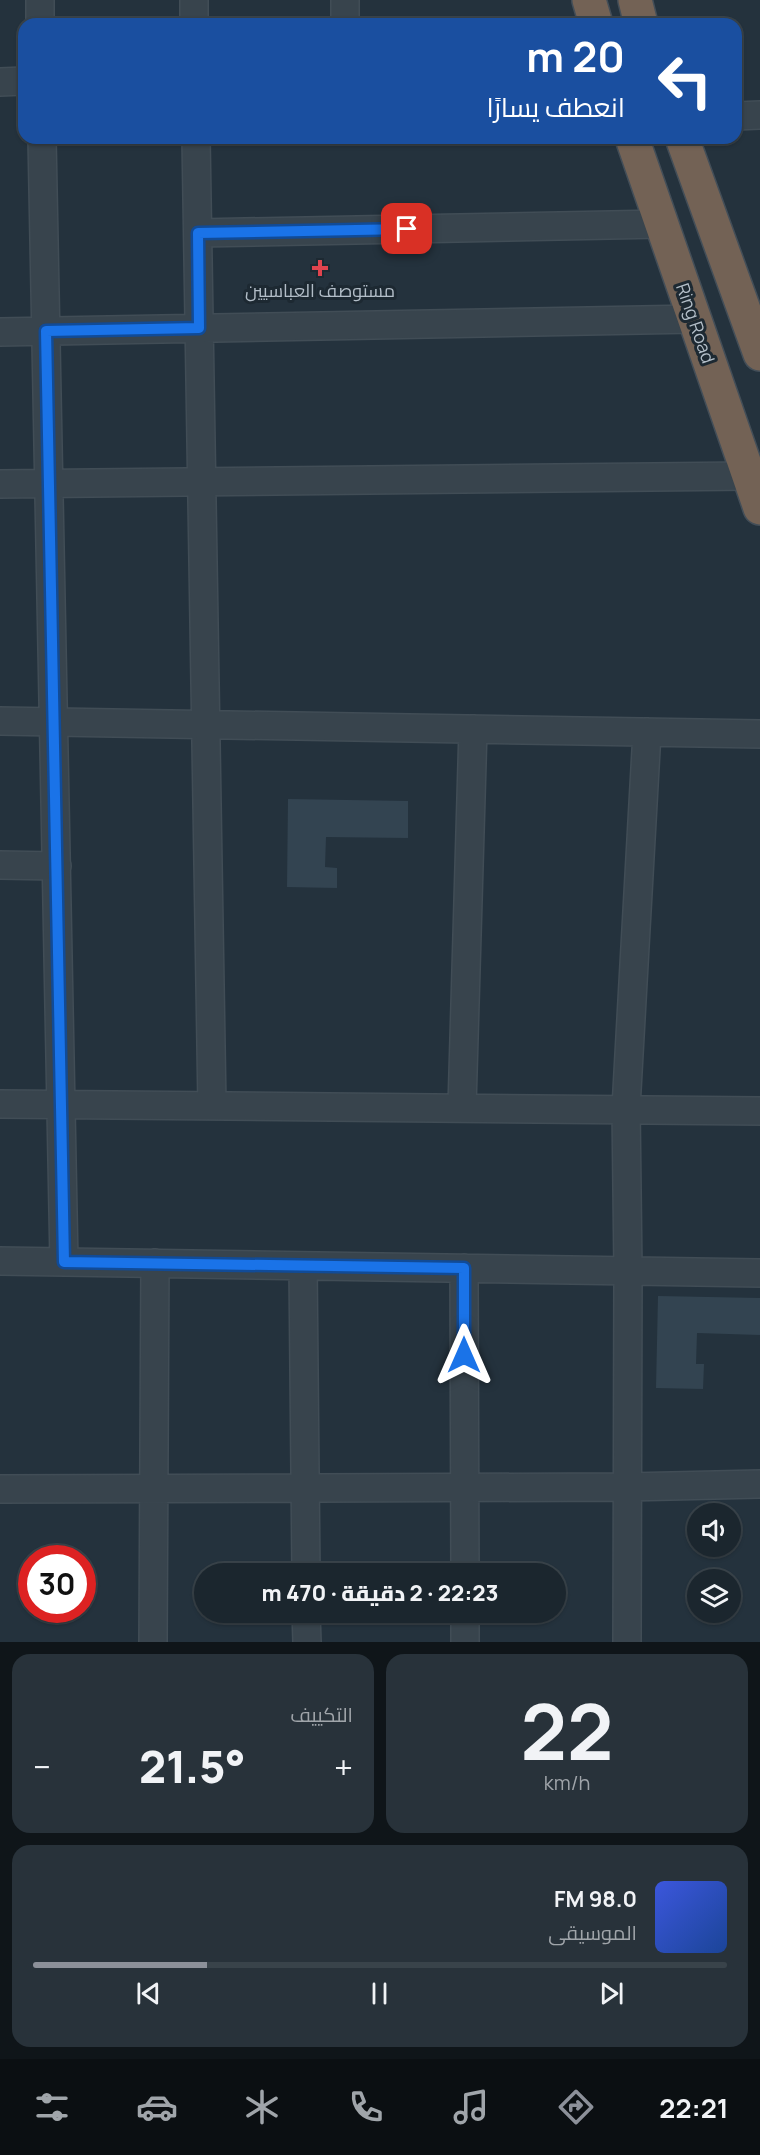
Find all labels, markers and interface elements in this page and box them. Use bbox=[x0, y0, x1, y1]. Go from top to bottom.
text: 20 m bbox=[526, 27, 625, 85]
icon: left bbox=[646, 42, 724, 120]
text: انعطف يسارًا bbox=[486, 88, 625, 125]
pin bbox=[381, 203, 432, 254]
icon: arrive bbox=[390, 212, 423, 245]
marker: مستوصف العباسيين bbox=[311, 259, 329, 277]
place label: مستوصف العباسيين bbox=[245, 278, 395, 302]
street label: Ring Road bbox=[671, 280, 721, 366]
position arrow bbox=[432, 1323, 496, 1387]
map controls bbox=[687, 1503, 741, 1623]
button: sound bbox=[687, 1503, 741, 1557]
speed limit sign: 30 bbox=[18, 1545, 96, 1623]
button: layers bbox=[687, 1569, 741, 1623]
text: 22:23 · 2 دقيقة · 470 m bbox=[261, 1578, 499, 1608]
text: 22 bbox=[521, 1677, 613, 1783]
text: التكييف bbox=[290, 1701, 353, 1728]
text: 21.5° bbox=[139, 1735, 246, 1797]
text: − bbox=[33, 1744, 51, 1789]
text: + bbox=[334, 1744, 353, 1789]
text: km/h bbox=[544, 1769, 590, 1796]
text: 98.0 FM bbox=[554, 1884, 637, 1914]
text: الموسيقى bbox=[548, 1919, 637, 1946]
icon: previous bbox=[132, 1977, 165, 2010]
icon: pause bbox=[363, 1977, 396, 2010]
icon: next bbox=[595, 1977, 628, 2010]
icon: filters bbox=[31, 2086, 73, 2128]
icon: car bbox=[136, 2086, 178, 2128]
icon: climate bbox=[241, 2086, 283, 2128]
icon: phone bbox=[345, 2086, 387, 2128]
icon: music bbox=[450, 2086, 492, 2128]
icon: directions bbox=[555, 2086, 597, 2128]
text: 22:21 bbox=[659, 2089, 729, 2126]

